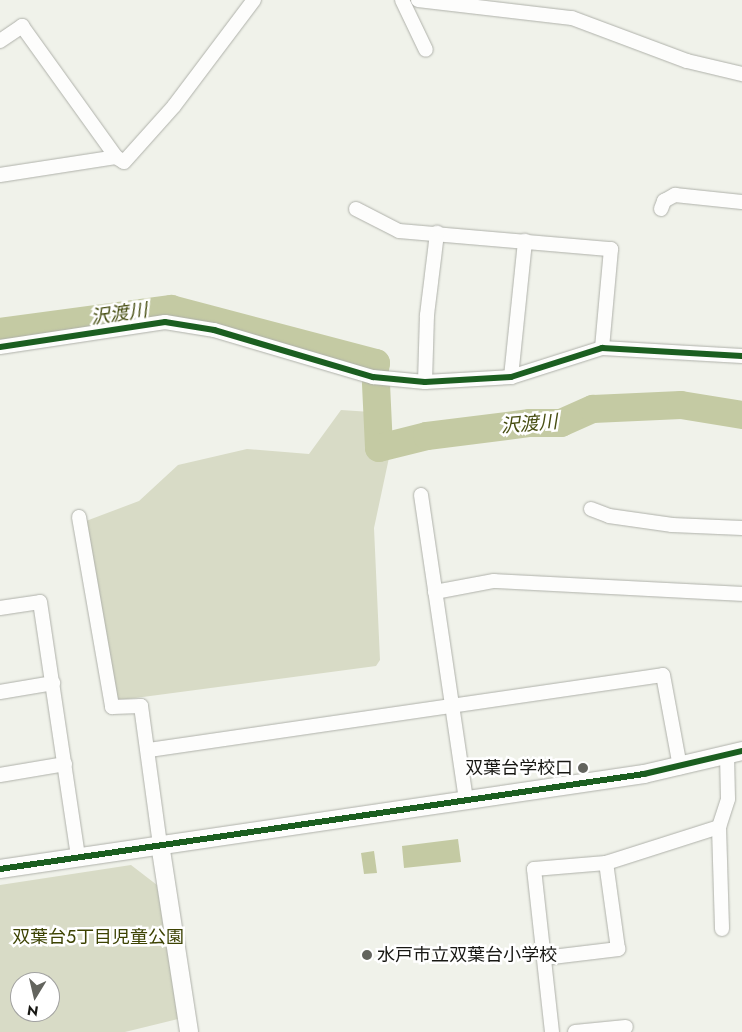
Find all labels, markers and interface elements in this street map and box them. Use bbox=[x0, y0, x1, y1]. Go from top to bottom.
water label: 沢渡川 bbox=[89, 299, 149, 329]
water label: 沢渡川 bbox=[500, 410, 558, 438]
place label: 双葉台学校口 bbox=[465, 757, 573, 779]
marker: 双葉台学校口 bbox=[577, 762, 589, 774]
park label: 双葉台5丁目児童公園 bbox=[12, 926, 184, 948]
place label: 水戸市立双葉台小学校 bbox=[377, 944, 557, 966]
marker: 水戸市立双葉台小学校 bbox=[361, 949, 373, 961]
north arrow bbox=[10, 972, 60, 1022]
text: N bbox=[26, 1000, 40, 1022]

